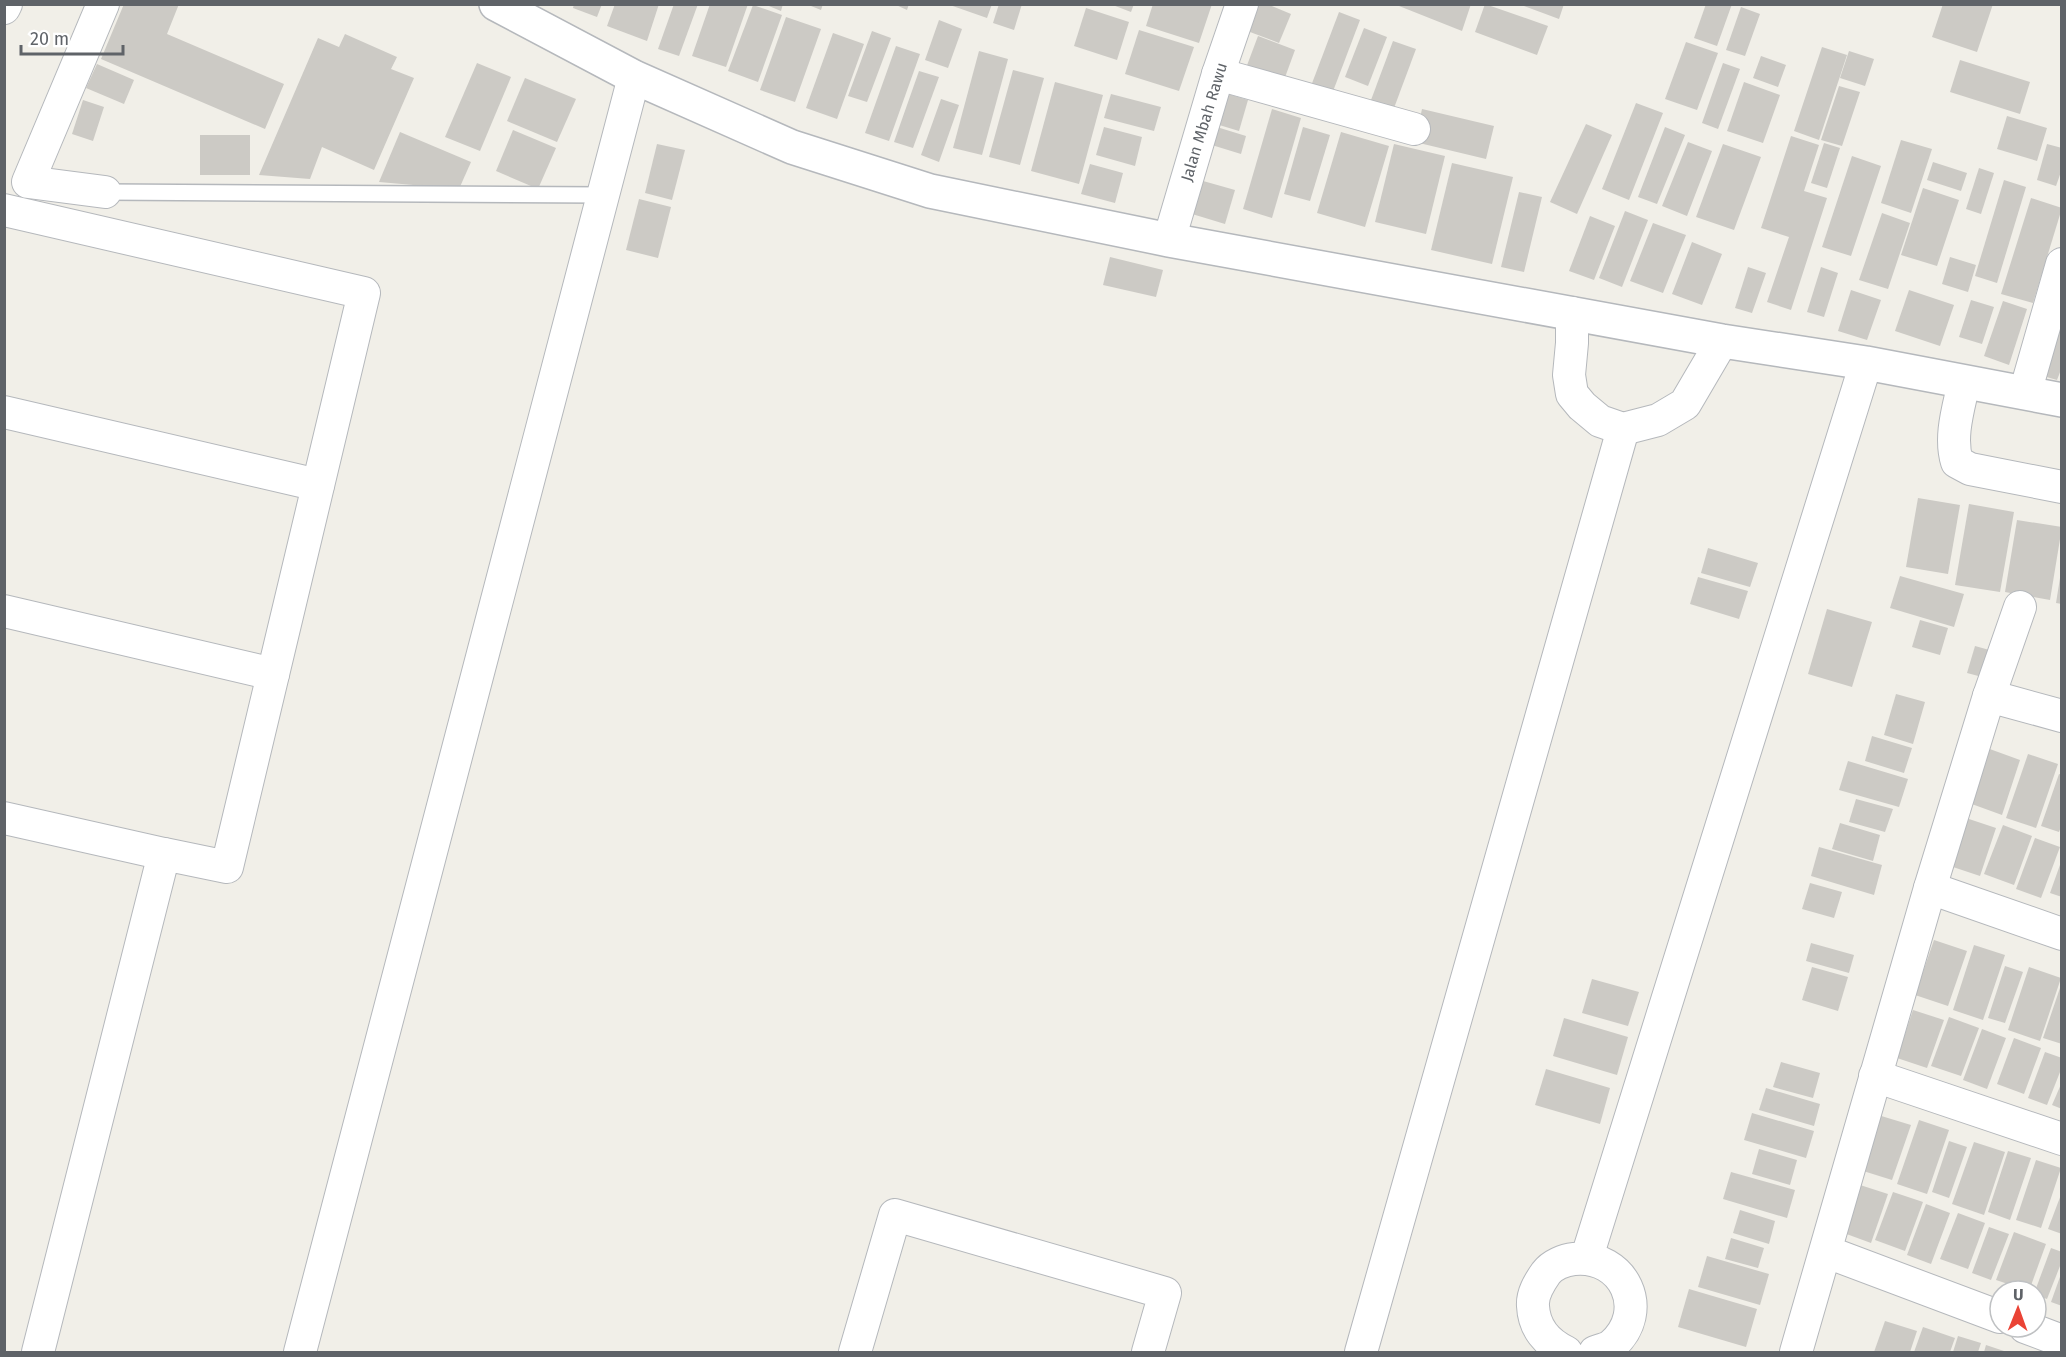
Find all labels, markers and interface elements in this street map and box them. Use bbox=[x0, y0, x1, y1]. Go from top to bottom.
scale bar bbox=[21, 18, 123, 56]
text: 20 m bbox=[30, 28, 69, 50]
street label: Jalan Mbah Rawu bbox=[1177, 60, 1231, 184]
north arrow bbox=[1988, 1279, 2048, 1339]
text: U bbox=[2013, 1285, 2024, 1304]

